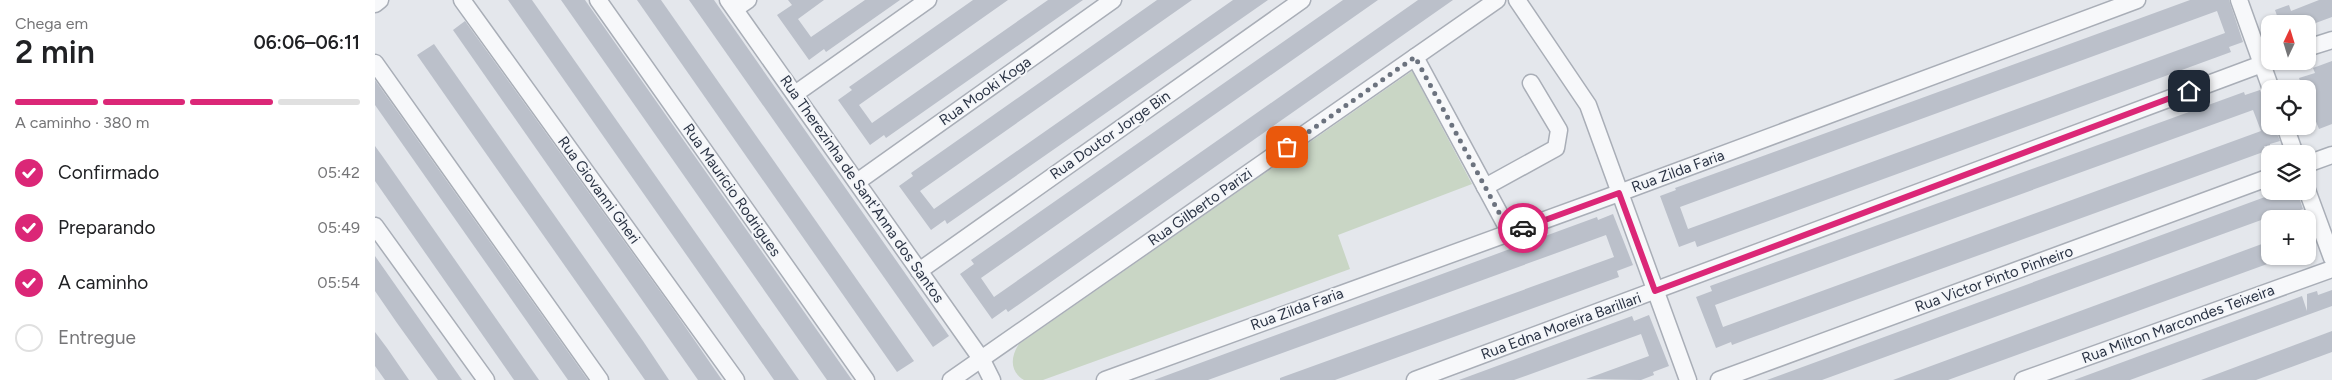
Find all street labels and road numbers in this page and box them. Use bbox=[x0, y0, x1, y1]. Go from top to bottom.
street label: Rua Mooki Koga bbox=[936, 53, 1034, 129]
street label: Rua Therezinha de Sant'Anna dos Santos bbox=[776, 72, 948, 306]
street label: Rua Doutor Jorge Bin bbox=[1046, 87, 1174, 183]
street label: Rua Maurício Rodrigues bbox=[679, 120, 785, 260]
street label: Rua Giovanni Gheri bbox=[554, 133, 644, 247]
street label: Rua Zilda Faria bbox=[1629, 146, 1727, 196]
street label: Rua Gilberto Parizi bbox=[1144, 164, 1256, 250]
street label: Rua Victor Pinto Pinheiro bbox=[1912, 242, 2076, 316]
street label: Rua Milton Marcondes Teixeira bbox=[2079, 281, 2277, 367]
street label: Rua Zilda Faria bbox=[1248, 284, 1346, 334]
street label: Rua Edna Moreira Barillari bbox=[1478, 289, 1644, 363]

